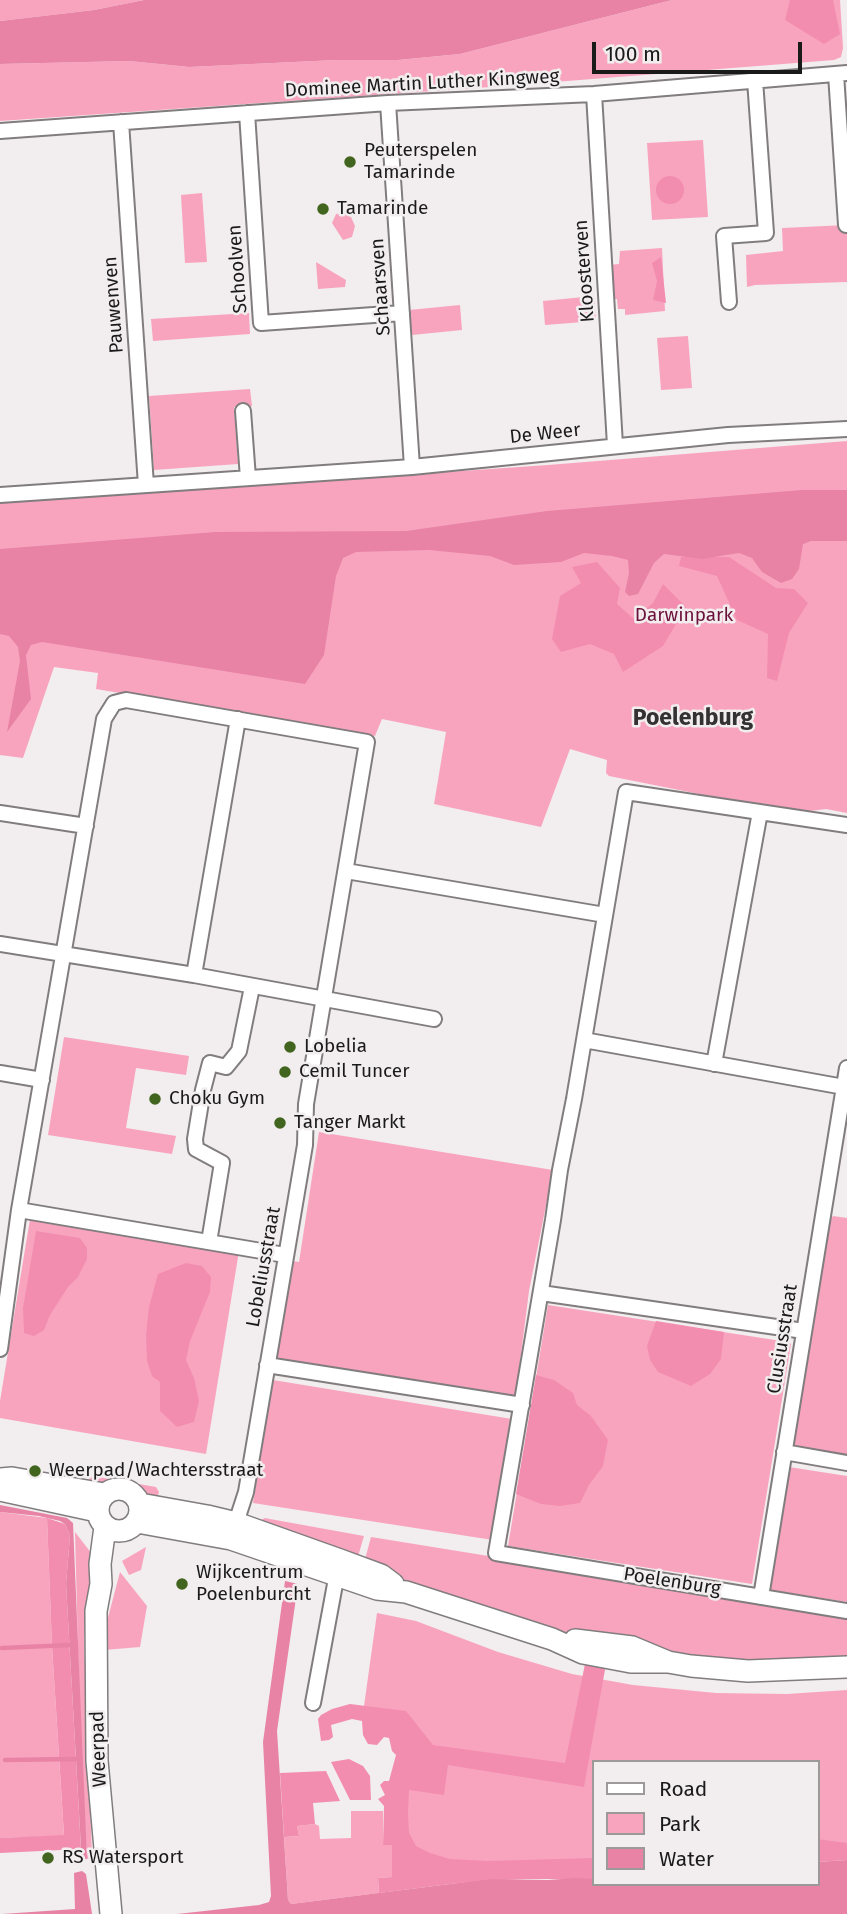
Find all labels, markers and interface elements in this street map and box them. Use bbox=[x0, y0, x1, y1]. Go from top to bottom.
scale bar bbox=[595, 28, 805, 72]
text: 100 m bbox=[605, 41, 661, 67]
street label: Dominee Martin Luther Kingweg bbox=[284, 65, 560, 103]
place label: Peuterspelen Tamarinde bbox=[364, 140, 477, 184]
marker: Peuterspelen Tamarinde bbox=[342, 154, 358, 170]
place label: Tamarinde bbox=[337, 198, 428, 220]
marker: Tamarinde bbox=[315, 201, 331, 217]
street label: Kloosterven bbox=[570, 219, 600, 323]
street label: Schoolven bbox=[224, 224, 252, 314]
street label: Schaarsven bbox=[366, 238, 396, 336]
street label: Pauwenven bbox=[99, 256, 129, 354]
street label: De Weer bbox=[508, 419, 582, 449]
park label: Darwinpark bbox=[635, 605, 733, 627]
district label: Poelenburg bbox=[633, 705, 753, 733]
place label: Lobelia bbox=[304, 1036, 367, 1058]
marker: Lobelia bbox=[282, 1039, 298, 1055]
place label: Cemil Tuncer bbox=[299, 1061, 410, 1083]
marker: Cemil Tuncer bbox=[277, 1064, 293, 1080]
place label: Choku Gym bbox=[169, 1088, 265, 1110]
marker: Choku Gym bbox=[147, 1091, 163, 1107]
place label: Tanger Markt bbox=[294, 1112, 406, 1134]
marker: Tanger Markt bbox=[272, 1115, 288, 1131]
street label: Lobeliusstraat bbox=[242, 1205, 286, 1329]
street label: Clusiusstraat bbox=[763, 1282, 803, 1396]
place label: Weerpad/Wachtersstraat bbox=[49, 1460, 263, 1482]
marker: Weerpad/Wachtersstraat bbox=[27, 1463, 43, 1479]
place label: Wijkcentrum Poelenburcht bbox=[196, 1562, 311, 1606]
street label: Poelenburg bbox=[622, 1563, 722, 1601]
marker: Wijkcentrum Poelenburcht bbox=[174, 1576, 190, 1592]
street label: Weerpad bbox=[86, 1710, 112, 1788]
legend bbox=[592, 1760, 819, 1886]
text: Road bbox=[659, 1776, 707, 1802]
text: Park bbox=[659, 1811, 700, 1837]
text: Water bbox=[659, 1846, 714, 1872]
place label: RS Watersport bbox=[62, 1847, 184, 1869]
marker: RS Watersport bbox=[40, 1850, 56, 1866]

